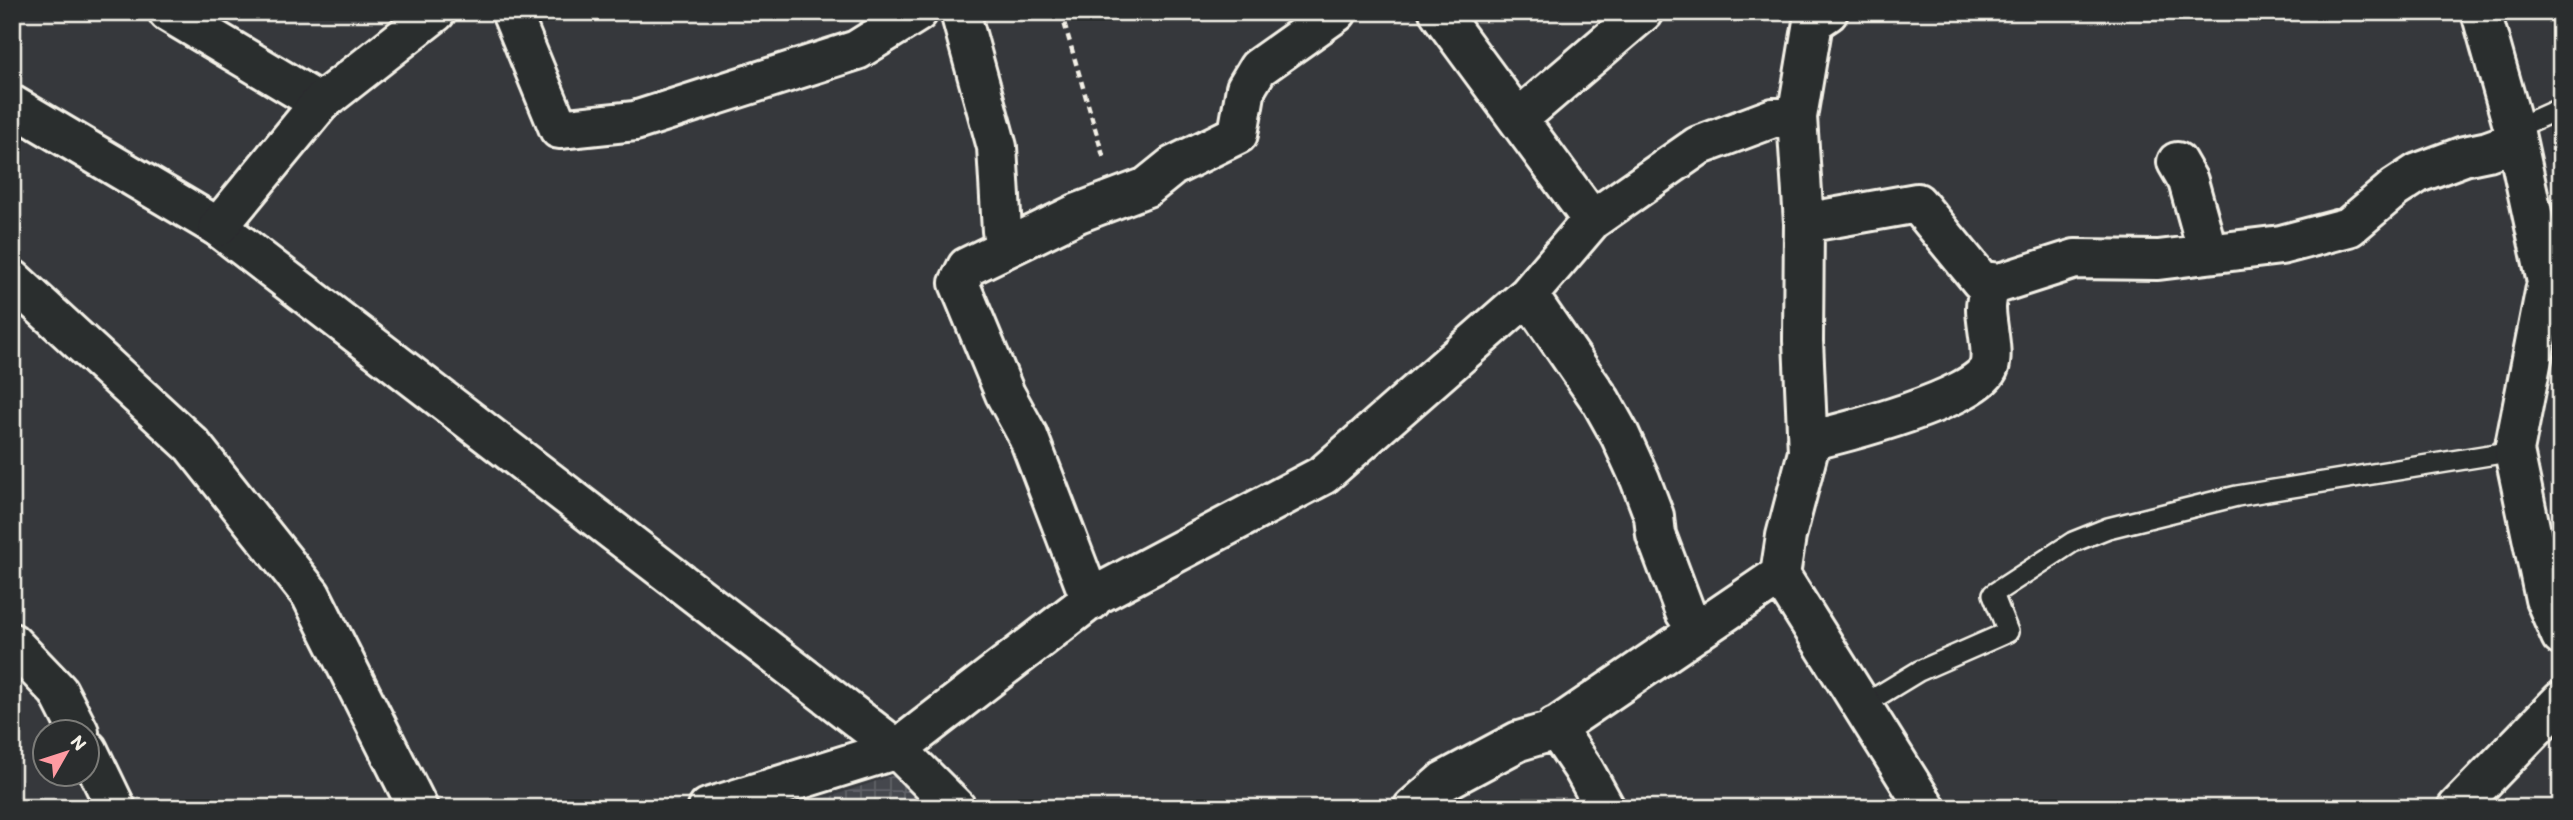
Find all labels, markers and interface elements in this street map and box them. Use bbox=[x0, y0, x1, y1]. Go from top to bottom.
north arrow bbox=[32, 718, 102, 788]
text: N bbox=[66, 730, 92, 755]

